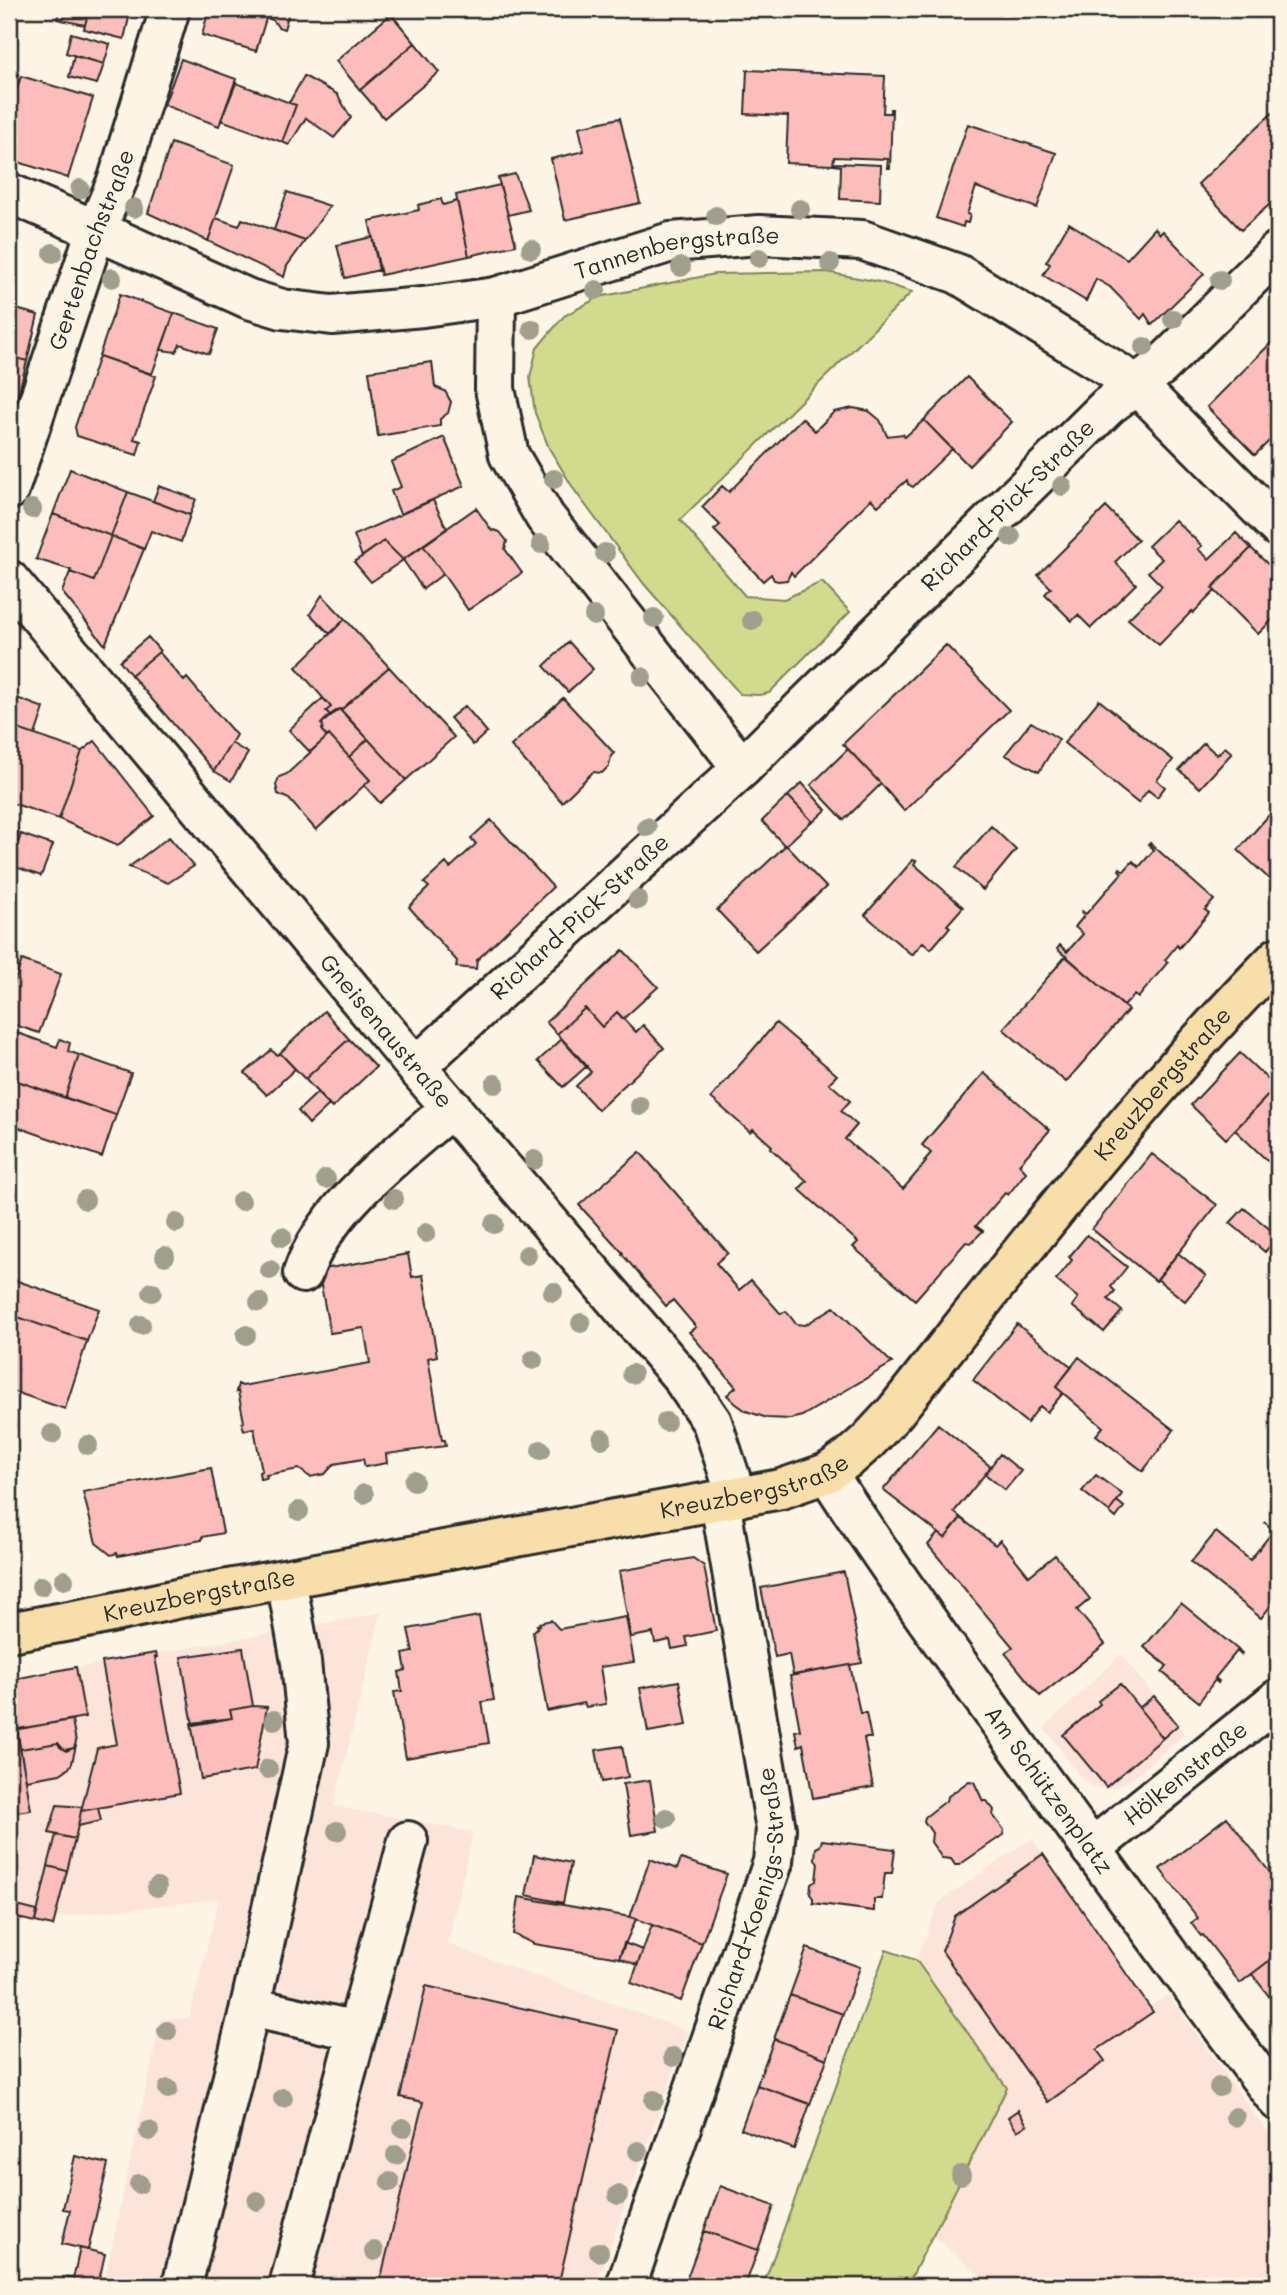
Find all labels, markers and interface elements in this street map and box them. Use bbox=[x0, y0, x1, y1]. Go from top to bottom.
street label: Gertenbachstraße bbox=[41, 146, 140, 354]
street label: Tannenbergstraße bbox=[570, 219, 781, 285]
street label: Richard-Pick-Straße bbox=[914, 412, 1100, 597]
street label: Richard-Pick-Straße bbox=[483, 826, 675, 1006]
street label: Gneisenaustraße bbox=[314, 947, 460, 1114]
street label: Kreuzbergstraße bbox=[1086, 1000, 1237, 1166]
street label: Kreuzbergstraße bbox=[657, 1446, 854, 1525]
street label: Kreuzbergstraße bbox=[101, 1561, 298, 1628]
street label: Am Schützenplatz bbox=[979, 1699, 1121, 1880]
street label: Hölkenstraße bbox=[1116, 1714, 1253, 1831]
street label: Richard-Koenigs-Straße bbox=[700, 1765, 790, 2034]

